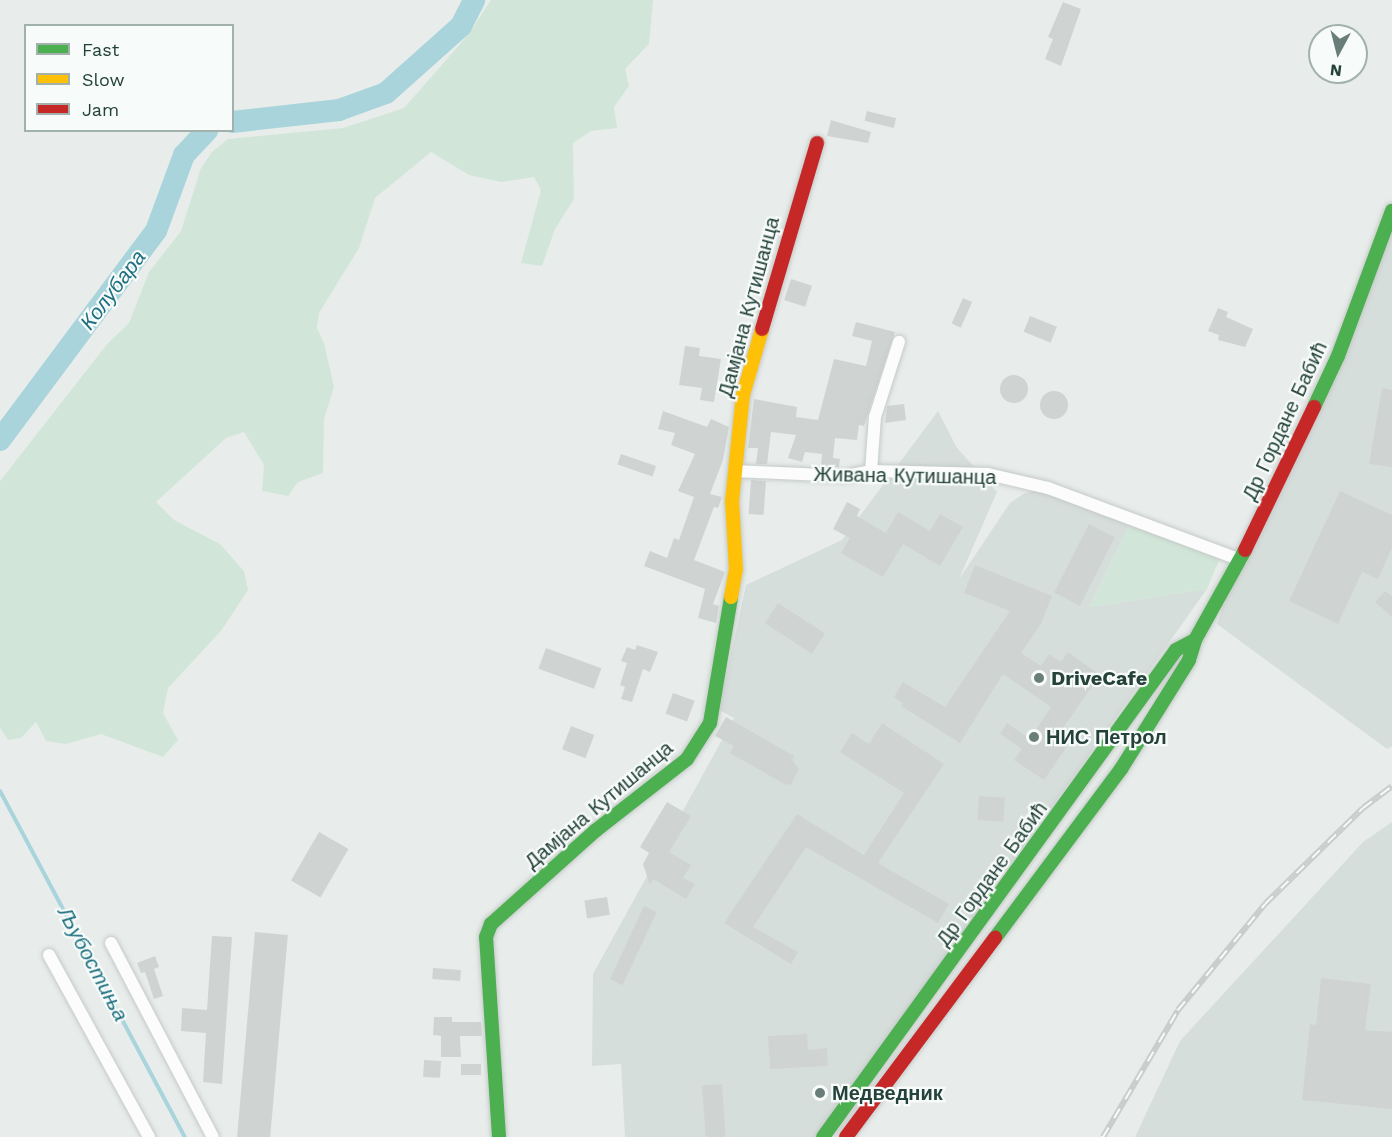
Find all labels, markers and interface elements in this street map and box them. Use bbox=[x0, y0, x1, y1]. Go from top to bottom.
legend bbox=[24, 24, 234, 132]
north arrow bbox=[1308, 24, 1368, 84]
text: Fast bbox=[82, 39, 119, 60]
text: N bbox=[1329, 60, 1343, 81]
text: Slow bbox=[82, 69, 125, 90]
text: Jam bbox=[82, 99, 119, 120]
street label: Дамјана Кутишанца bbox=[713, 214, 785, 400]
water label: Колубара bbox=[75, 245, 151, 335]
street label: Др Гордане Бабић bbox=[1238, 338, 1332, 504]
street label: Живана Кутишанца bbox=[813, 462, 997, 490]
place label: DriveCafe bbox=[1051, 666, 1147, 690]
marker: DriveCafe bbox=[1032, 671, 1046, 685]
place label: НИС Петрол bbox=[1046, 725, 1167, 749]
marker: НИС Петрол bbox=[1027, 730, 1041, 744]
street label: Дамјана Кутишанца bbox=[520, 736, 678, 874]
street label: Др Гордане Бабић bbox=[932, 797, 1052, 951]
water label: Љубостиња bbox=[52, 903, 134, 1025]
place label: Медведник bbox=[832, 1081, 943, 1105]
marker: Медведник bbox=[813, 1086, 827, 1100]

